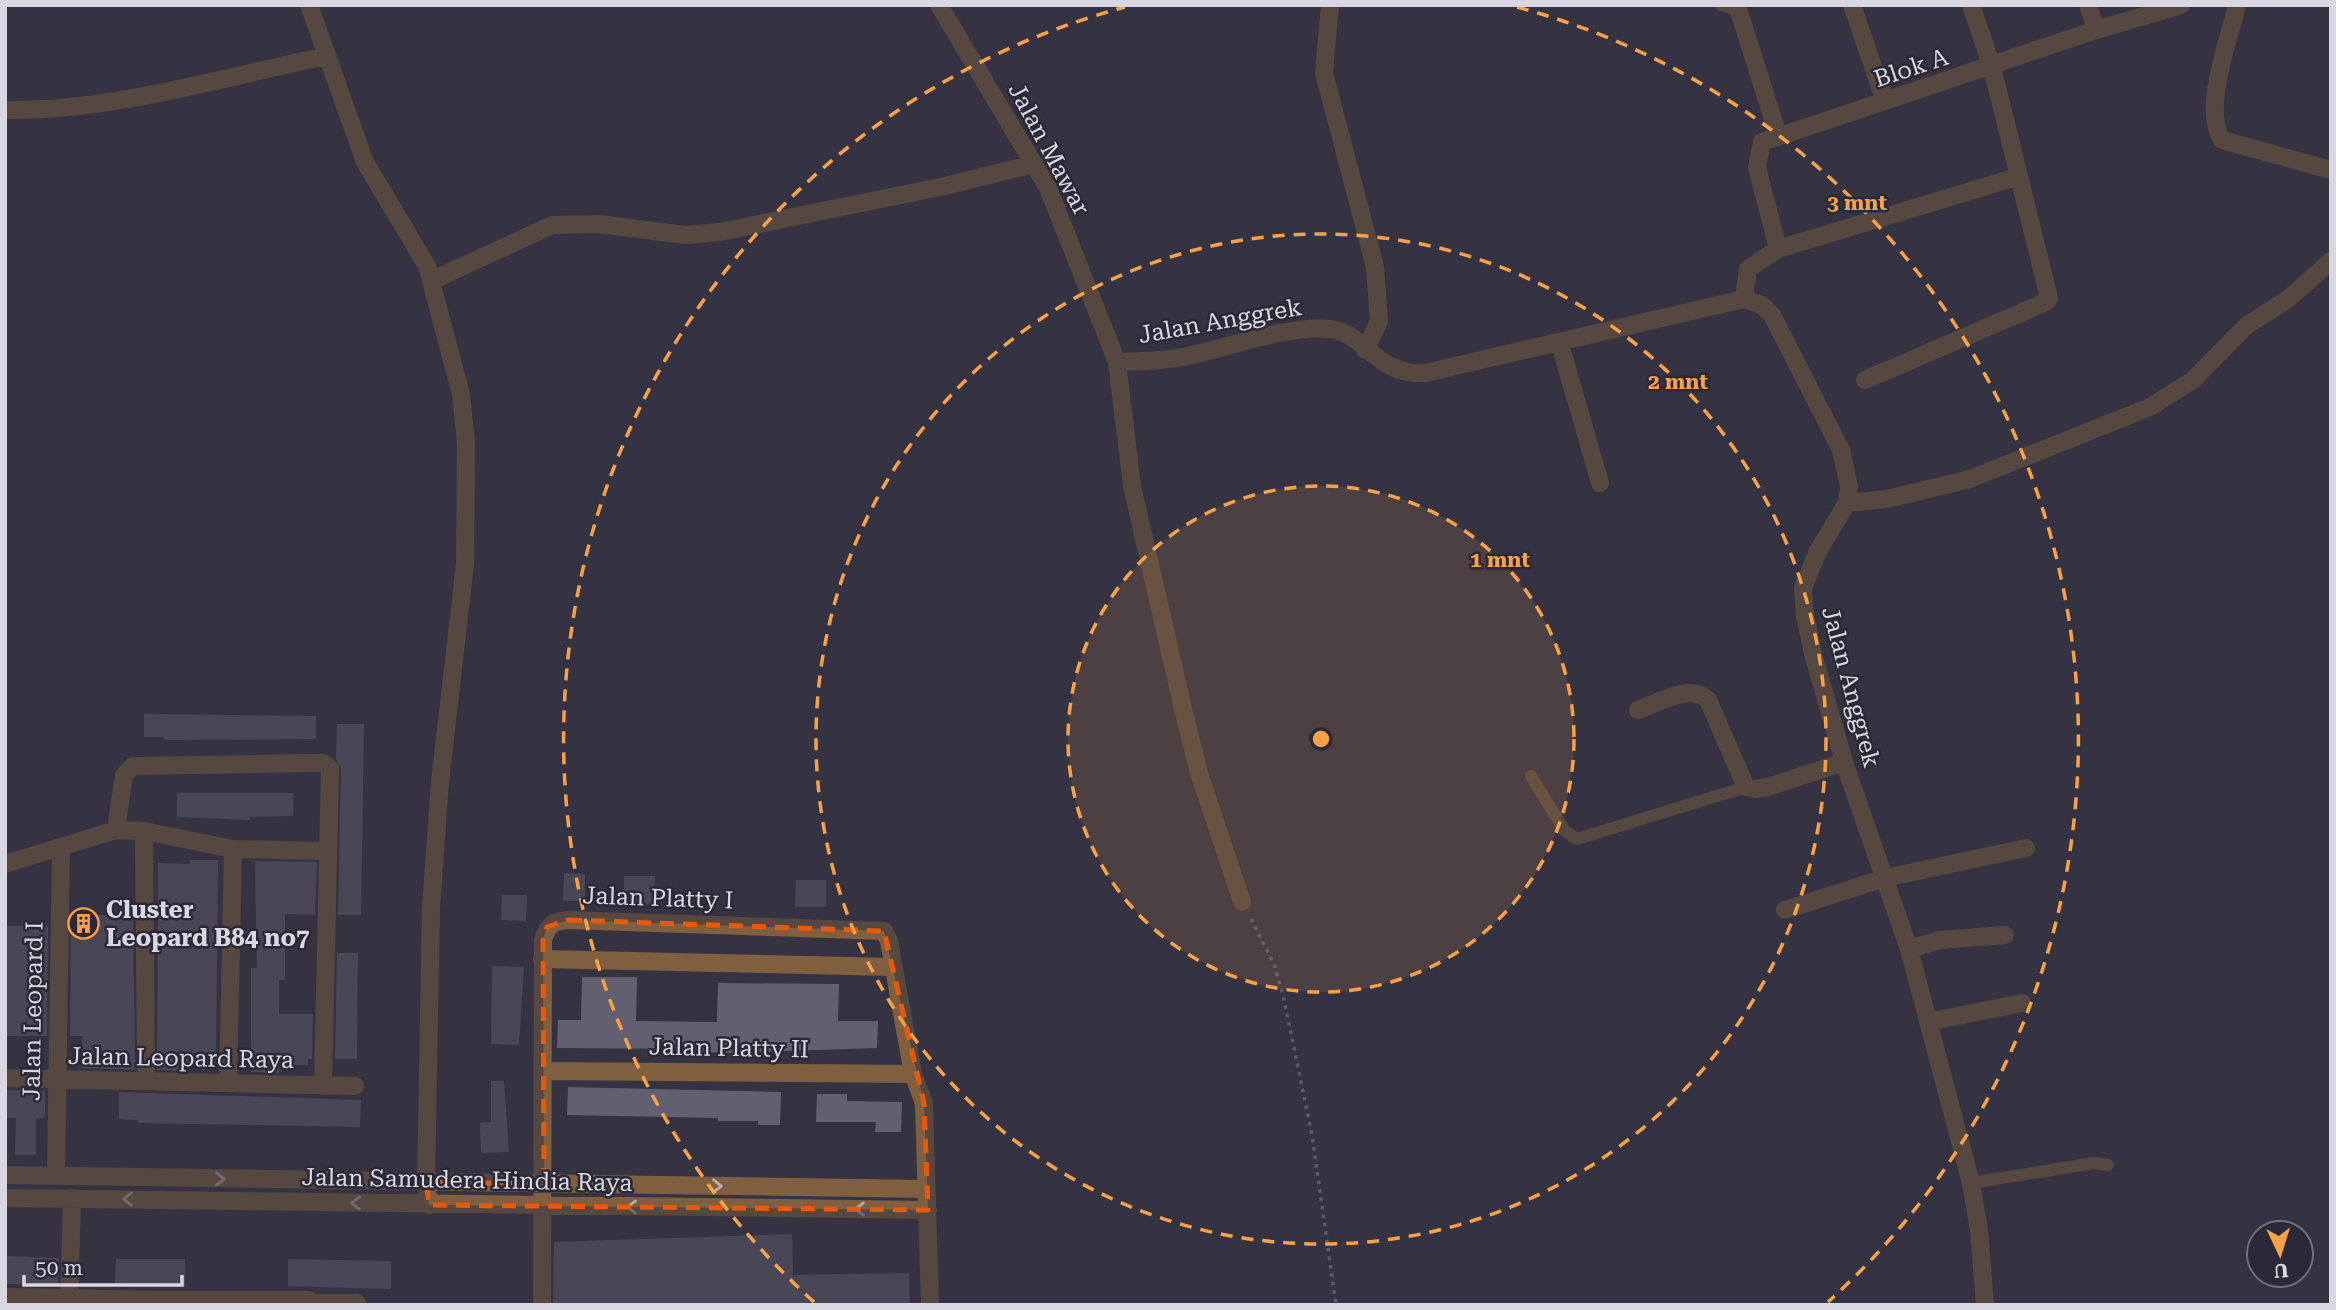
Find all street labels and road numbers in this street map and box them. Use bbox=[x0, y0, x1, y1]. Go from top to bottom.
street label: Blok A bbox=[1870, 43, 1952, 93]
street label: Jalan Mawar bbox=[1002, 78, 1096, 220]
street label: Jalan Anggrek bbox=[1136, 293, 1304, 349]
street label: Jalan Anggrek bbox=[1816, 603, 1886, 771]
street label: Jalan Platty I bbox=[582, 881, 734, 915]
street label: Jalan Leopard I bbox=[17, 921, 49, 1101]
street label: Jalan Platty II bbox=[649, 1033, 809, 1063]
street label: Jalan Leopard Raya bbox=[68, 1042, 294, 1074]
street label: Jalan Samudera Hindia Raya bbox=[301, 1163, 633, 1197]

